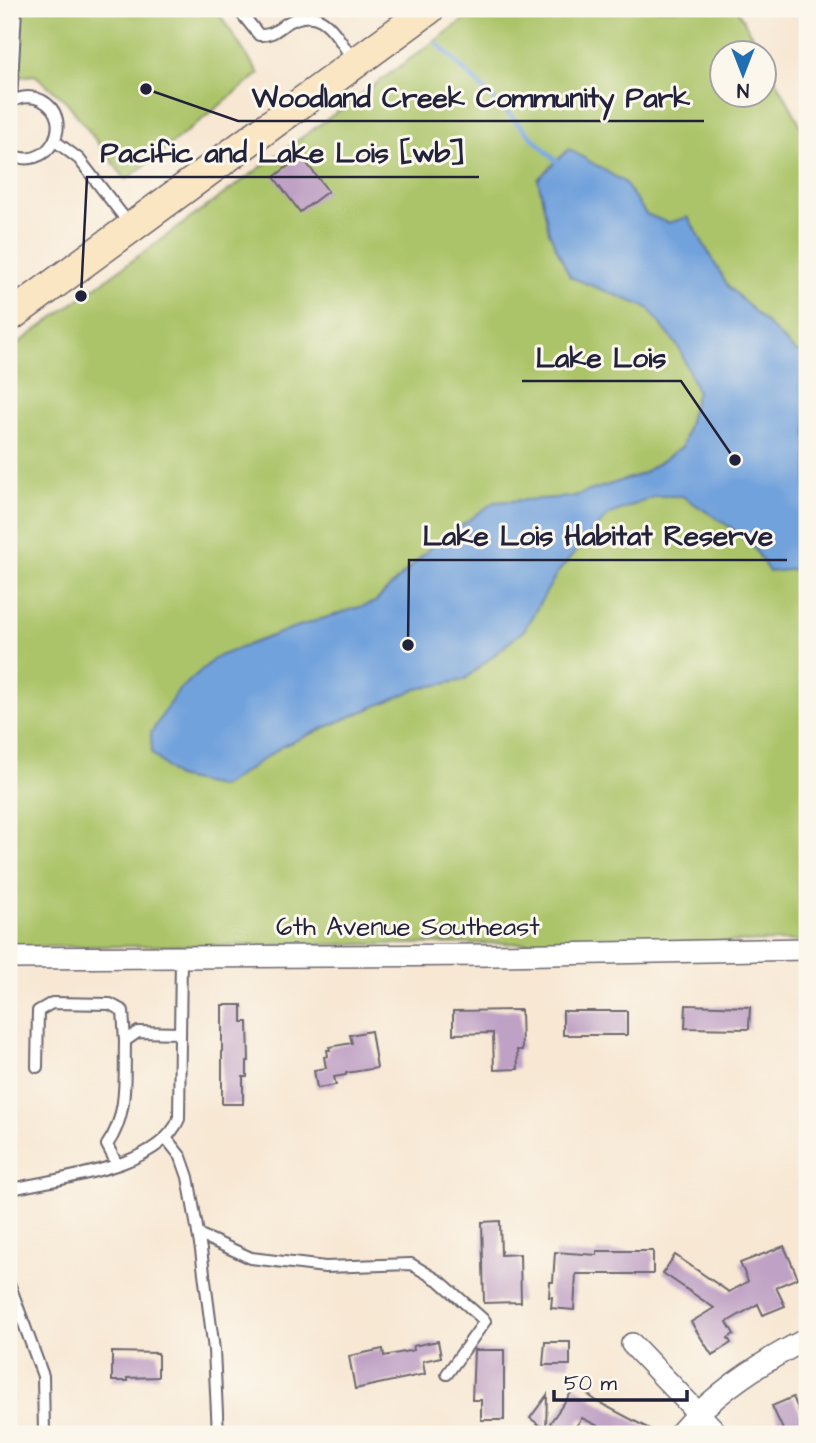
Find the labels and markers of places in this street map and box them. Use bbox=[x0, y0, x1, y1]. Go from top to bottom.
callout: Woodland Creek Community Park bbox=[238, 72, 704, 121]
callout: Pacific and Lake Lois [wb] bbox=[87, 128, 479, 177]
callout: Lake Lois bbox=[522, 332, 681, 381]
callout: Lake Lois Habitat Reserve bbox=[409, 511, 787, 560]

